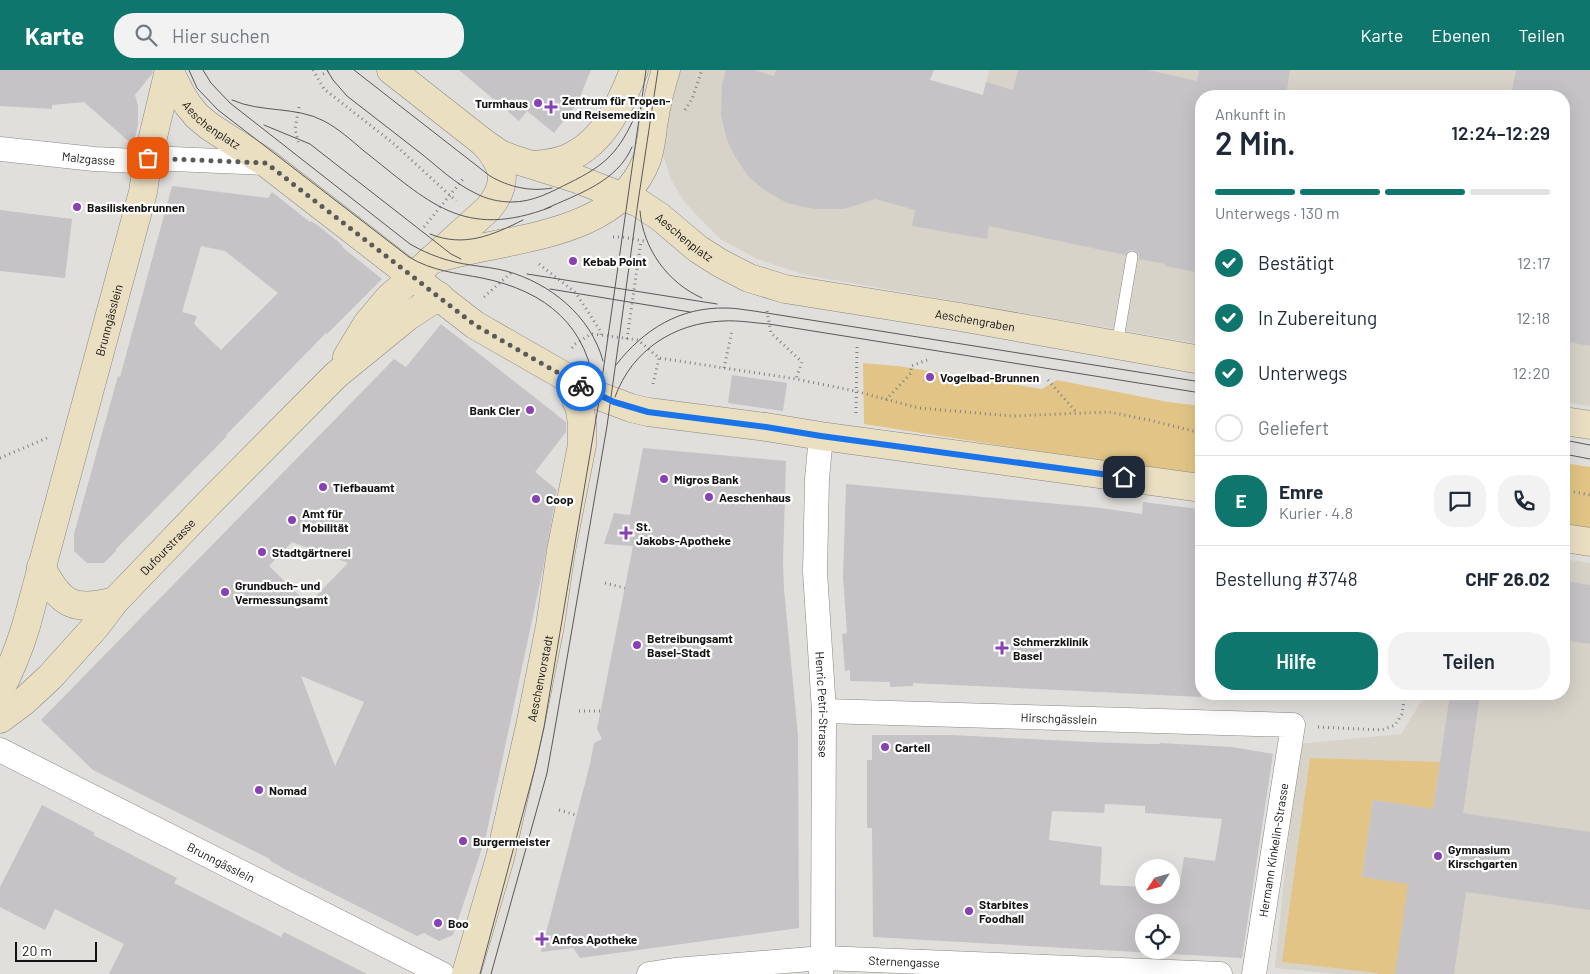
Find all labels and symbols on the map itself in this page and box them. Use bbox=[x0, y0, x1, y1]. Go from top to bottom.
place label: Zentrum für Tropen- und Reisemedizin bbox=[562, 93, 670, 121]
place label: Turmhaus bbox=[475, 96, 528, 110]
marker: Turmhaus bbox=[532, 97, 544, 109]
street label: Aeschenplatz bbox=[180, 98, 243, 152]
marker: Zentrum für Tropen- und Reisemedizin bbox=[544, 100, 558, 114]
pin bbox=[127, 137, 169, 179]
street label: Malzgasse bbox=[61, 149, 115, 167]
place label: Basiliskenbrunnen bbox=[87, 200, 185, 214]
marker: Basiliskenbrunnen bbox=[71, 201, 83, 213]
street label: Aeschenplatz bbox=[653, 210, 716, 264]
place label: Kebab Point bbox=[583, 254, 647, 268]
marker: Kebab Point bbox=[567, 255, 579, 267]
street label: Brunngässlein bbox=[92, 283, 125, 358]
street label: Aeschengraben bbox=[934, 306, 1016, 334]
courier bbox=[556, 361, 606, 411]
place label: Vogelbad-Brunnen bbox=[940, 370, 1039, 384]
marker: Vogelbad-Brunnen bbox=[924, 371, 936, 383]
place label: Bank Cler bbox=[470, 403, 520, 417]
marker: Bank Cler bbox=[524, 404, 536, 416]
pin bbox=[1103, 456, 1145, 498]
place label: Migros Bank bbox=[674, 472, 739, 486]
marker: Migros Bank bbox=[658, 473, 670, 485]
place label: Tiefbauamt bbox=[333, 480, 395, 494]
marker: Tiefbauamt bbox=[317, 481, 329, 493]
place label: Aeschenhaus bbox=[719, 490, 791, 504]
marker: Aeschenhaus bbox=[703, 491, 715, 503]
place label: Coop bbox=[546, 492, 574, 506]
marker: Coop bbox=[530, 493, 542, 505]
place label: Amt für Mobilität bbox=[302, 506, 349, 534]
marker: Amt für Mobilität bbox=[286, 514, 298, 526]
street label: Dufourstrasse bbox=[137, 515, 198, 578]
place label: St. Jakobs-Apotheke bbox=[636, 519, 731, 547]
marker: St. Jakobs-Apotheke bbox=[620, 527, 632, 539]
place label: Stadtgärtnerei bbox=[272, 545, 351, 559]
marker: Stadtgärtnerei bbox=[256, 546, 268, 558]
place label: Grundbuch- und Vermessungsamt bbox=[235, 578, 328, 606]
marker: Grundbuch- und Vermessungsamt bbox=[219, 586, 231, 598]
place label: Betreibungsamt Basel-Stadt bbox=[647, 631, 733, 659]
street label: Aeschenvorstadt bbox=[524, 634, 555, 723]
place label: Schmerzklinik Basel bbox=[1013, 634, 1089, 662]
marker: Betreibungsamt Basel-Stadt bbox=[631, 639, 643, 651]
marker: Schmerzklinik Basel bbox=[995, 641, 1009, 655]
street label: Henric Petri-Strasse bbox=[813, 651, 831, 758]
street label: Hirschgässlein bbox=[1021, 710, 1097, 726]
place label: Cartell bbox=[895, 740, 930, 754]
marker: Cartell bbox=[879, 741, 891, 753]
street label: Hermann Kinkelin-Strasse bbox=[1255, 782, 1291, 918]
place label: Nomad bbox=[269, 783, 307, 797]
marker: Nomad bbox=[253, 784, 265, 796]
place label: Burgermeister bbox=[473, 834, 551, 848]
marker: Burgermeister bbox=[457, 835, 469, 847]
street label: Brunngässlein bbox=[185, 839, 257, 885]
place label: Gymnasium Kirschgarten bbox=[1448, 842, 1517, 870]
marker: Gymnasium Kirschgarten bbox=[1432, 850, 1444, 862]
north arrow bbox=[1135, 859, 1180, 904]
place label: Starbites Foodhall bbox=[979, 897, 1028, 925]
marker: Starbites Foodhall bbox=[963, 905, 975, 917]
place label: Boo bbox=[448, 916, 469, 930]
marker: Boo bbox=[432, 917, 444, 929]
place label: Anfos Apotheke bbox=[552, 932, 638, 946]
marker: Anfos Apotheke bbox=[536, 933, 548, 945]
scale bar bbox=[15, 939, 98, 962]
street label: Sternengasse bbox=[868, 953, 940, 970]

